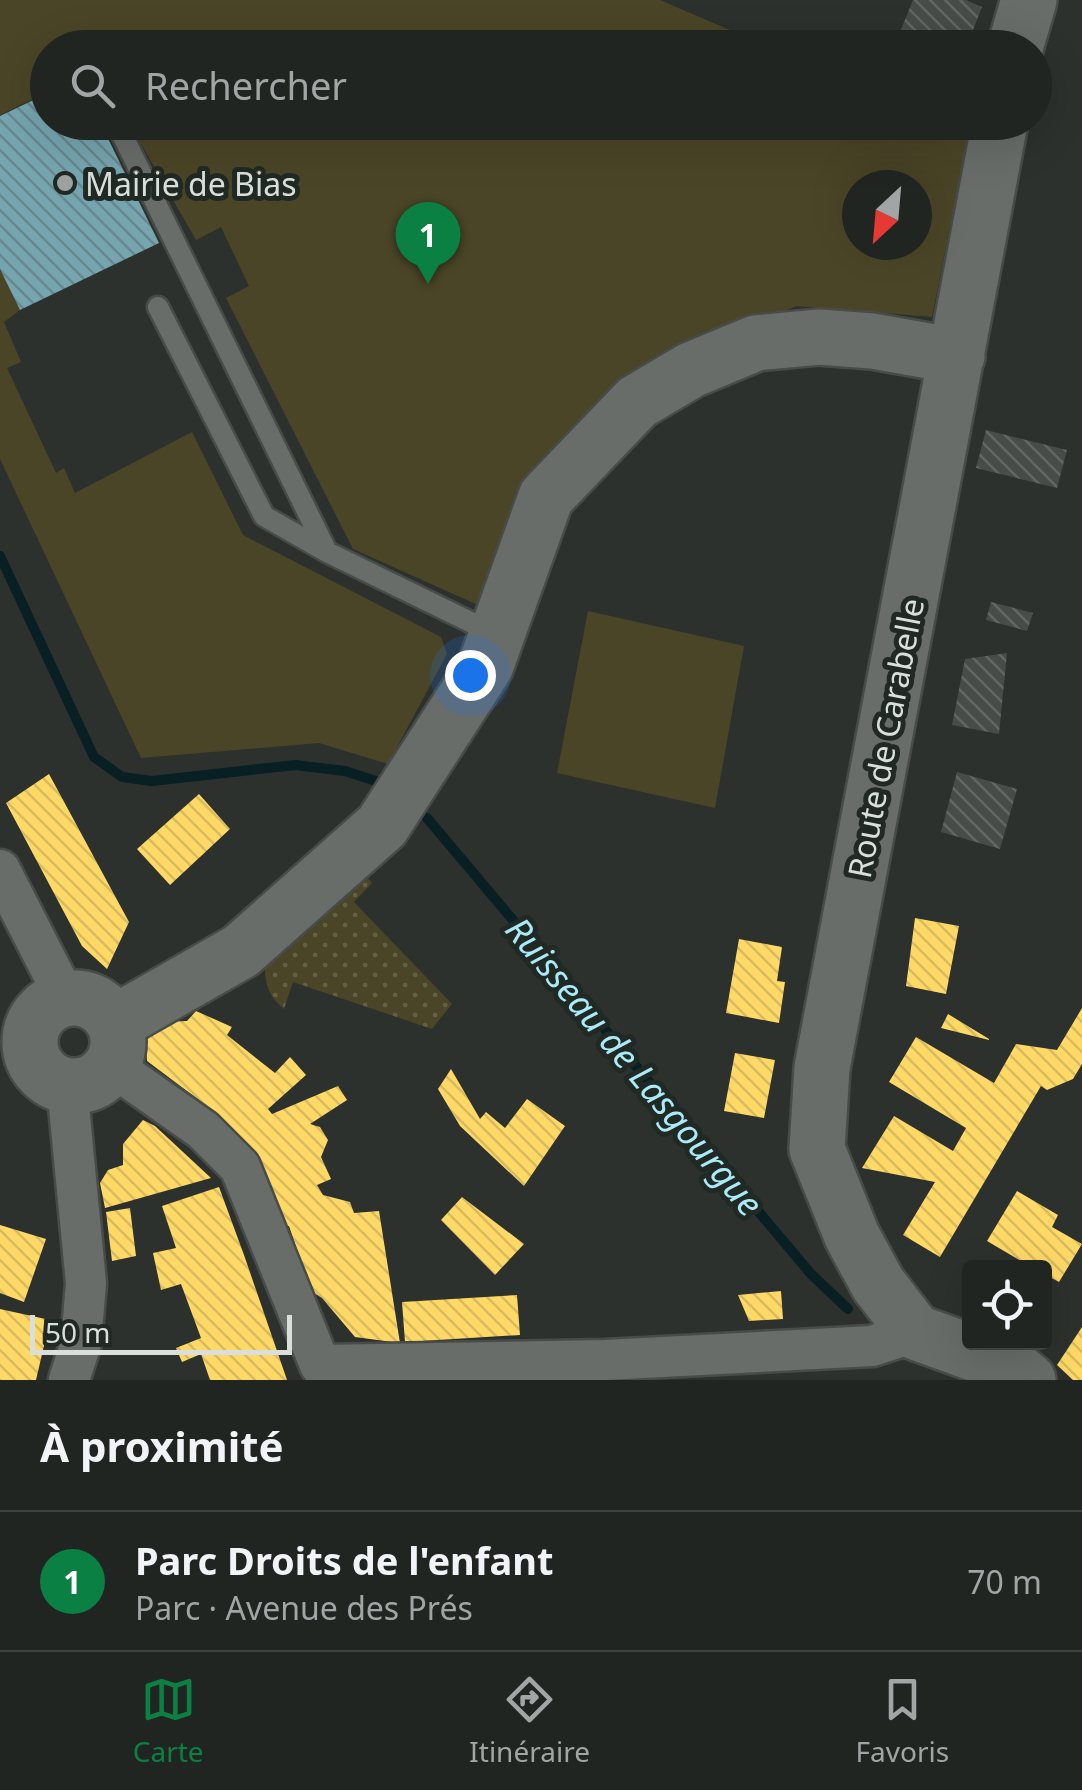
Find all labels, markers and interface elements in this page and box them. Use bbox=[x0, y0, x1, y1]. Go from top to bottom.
search box bbox=[30, 30, 1052, 140]
icon: search bbox=[65, 58, 120, 113]
text: Rechercher bbox=[145, 59, 347, 111]
place label: Mairie de Bias bbox=[85, 162, 296, 205]
north arrow bbox=[842, 170, 932, 260]
marker: Mairie de Bias bbox=[54, 172, 76, 194]
pin: 1 bbox=[396, 202, 460, 284]
street label: Route de Carabelle bbox=[837, 594, 933, 882]
your location bbox=[445, 650, 496, 701]
water label: Ruisseau de Lasgourgue bbox=[496, 907, 774, 1225]
map controls bbox=[962, 1260, 1052, 1350]
button: locate bbox=[962, 1260, 1052, 1350]
scale bar bbox=[30, 1310, 292, 1354]
text: 50 m bbox=[45, 1313, 111, 1351]
text: À proximité bbox=[40, 1417, 284, 1474]
text: Parc Droits de l'enfant bbox=[135, 1534, 553, 1586]
text: 1 bbox=[63, 1560, 82, 1603]
text: 70 m bbox=[967, 1560, 1042, 1603]
text: Parc · Avenue des Prés bbox=[135, 1586, 473, 1629]
tab: Carte bbox=[133, 1672, 204, 1770]
tab: Itinéraire bbox=[469, 1672, 590, 1770]
tab: Favoris bbox=[856, 1672, 949, 1770]

